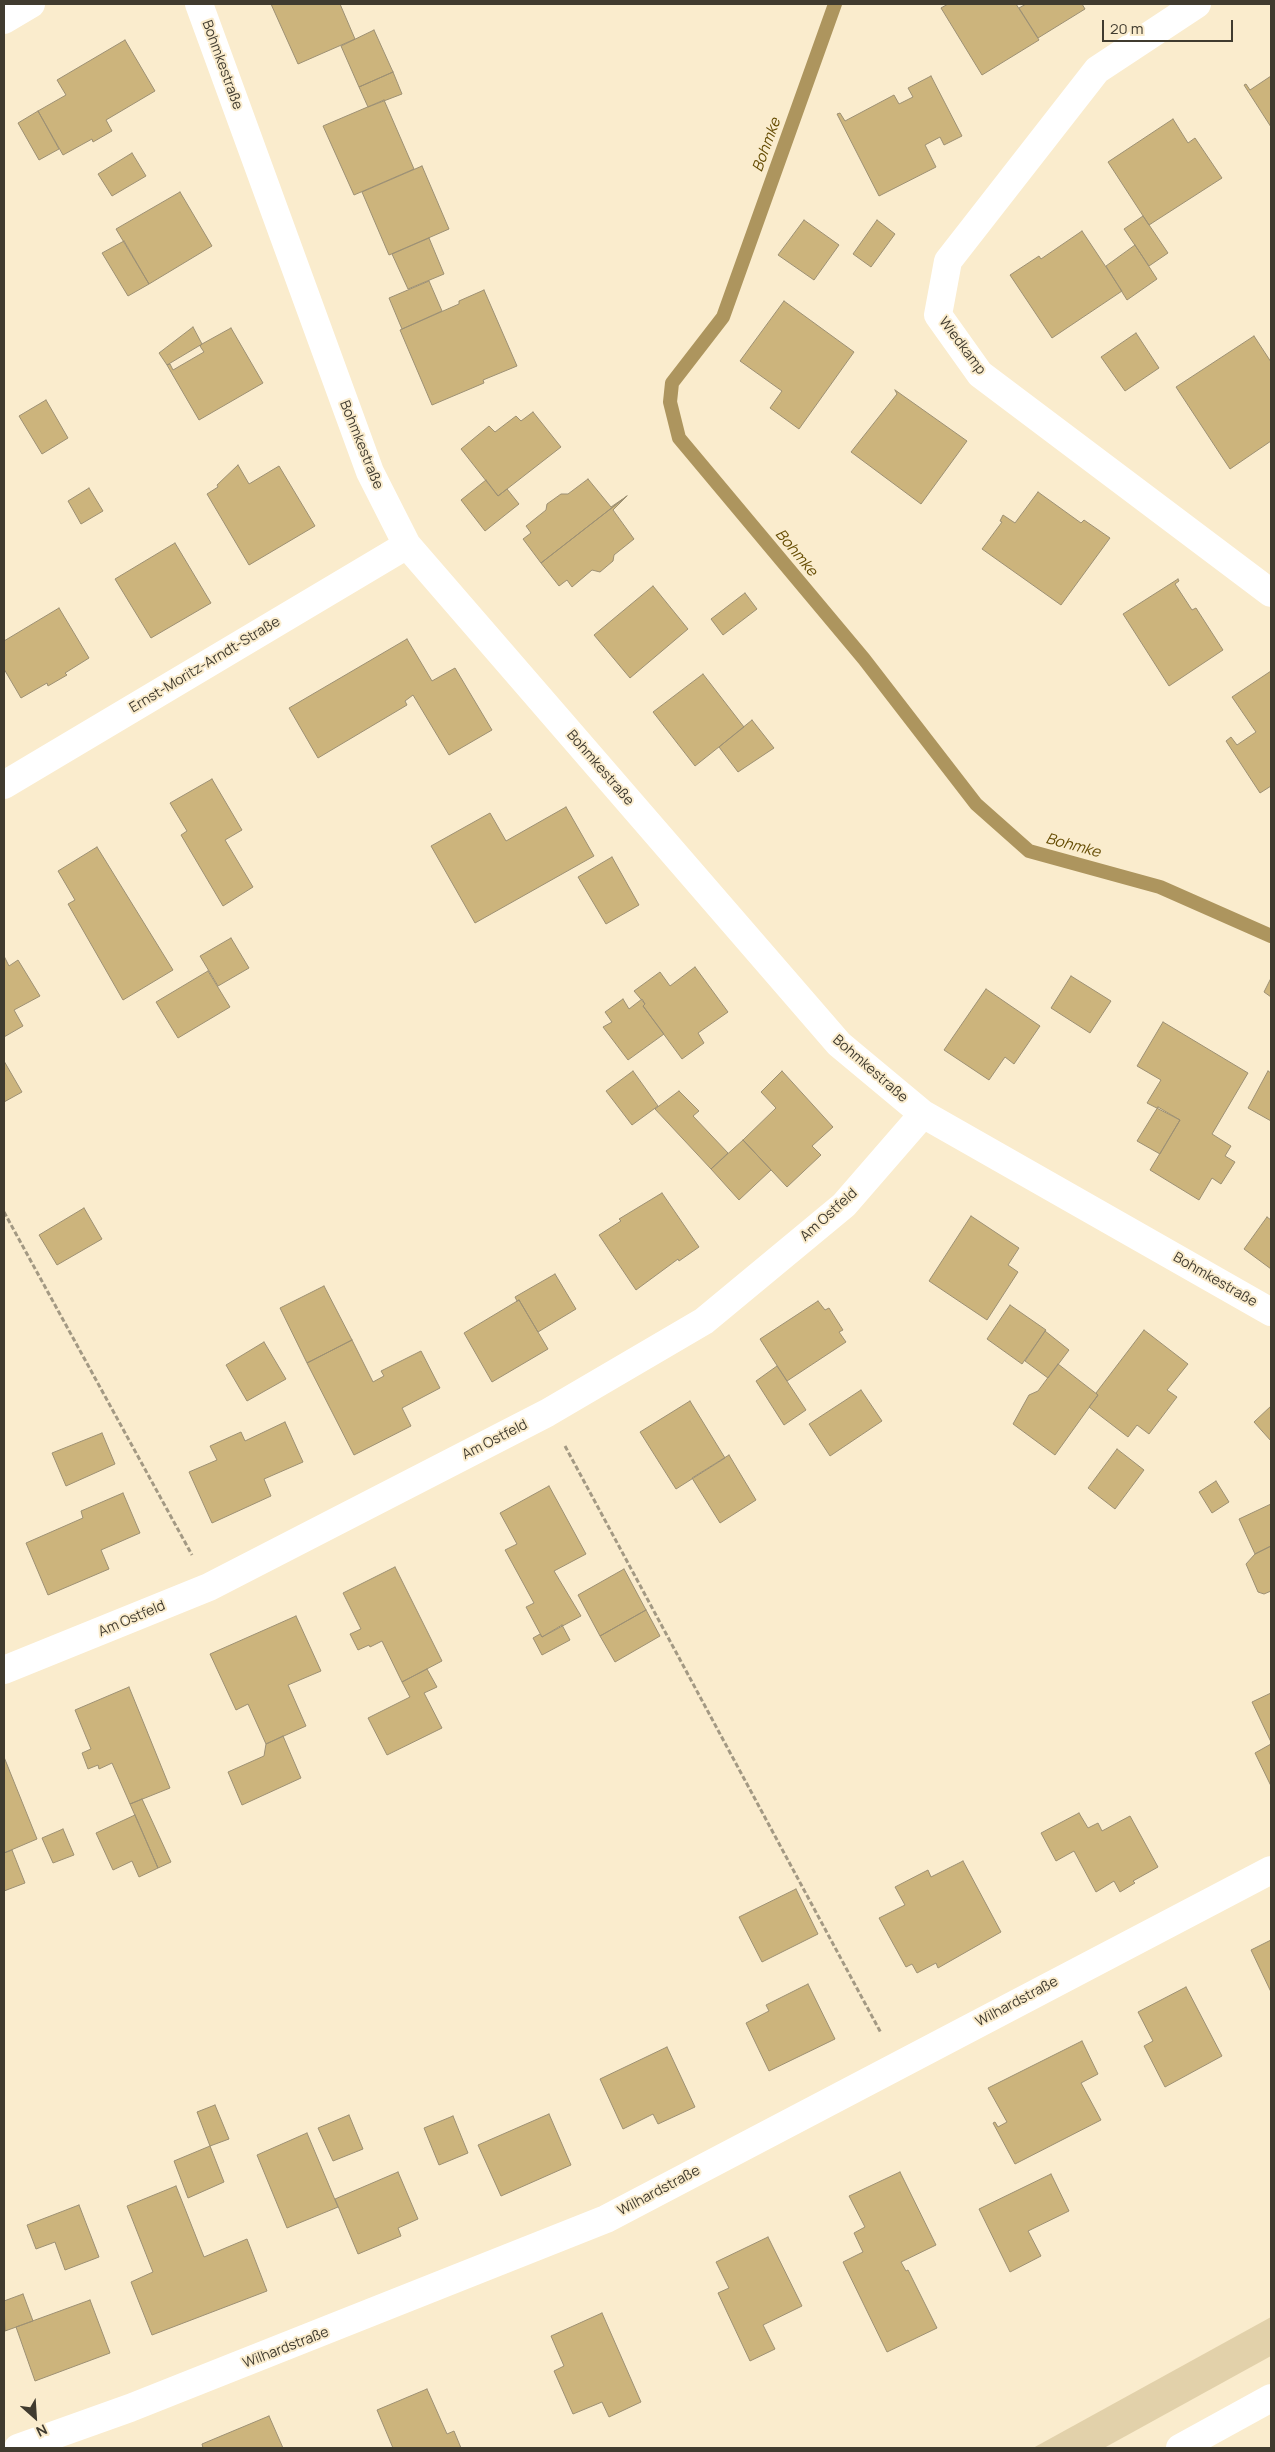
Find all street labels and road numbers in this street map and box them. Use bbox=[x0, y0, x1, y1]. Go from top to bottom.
street label: Bohmkestraße bbox=[198, 18, 246, 112]
street label: Wiedkamp bbox=[935, 314, 989, 378]
street label: Bohmkestraße bbox=[336, 398, 386, 492]
street label: Ernst-Moritz-Arndt-Straße bbox=[127, 613, 283, 717]
street label: Bohmkestraße bbox=[563, 727, 637, 809]
street label: Bohmkestraße bbox=[829, 1032, 911, 1106]
street label: Am Ostfeld bbox=[797, 1185, 861, 1245]
street label: Bohmkestraße bbox=[1170, 1249, 1260, 1311]
street label: Am Ostfeld bbox=[460, 1416, 530, 1464]
street label: Am Ostfeld bbox=[96, 1597, 168, 1641]
street label: Wilhardstraße bbox=[973, 1973, 1061, 2031]
street label: Wilhardstraße bbox=[615, 2162, 703, 2220]
street label: Wilhardstraße bbox=[241, 2324, 331, 2372]

